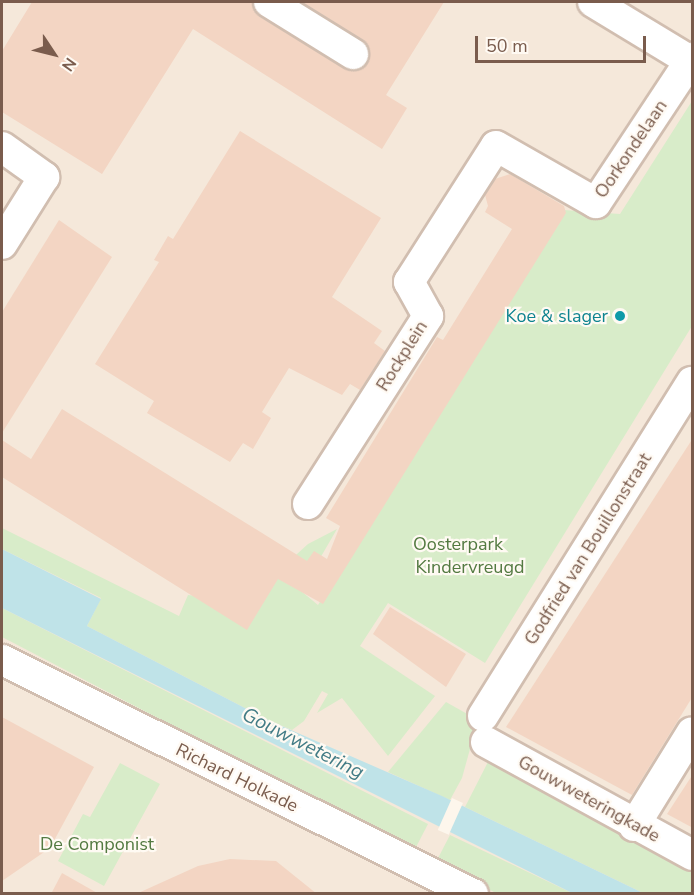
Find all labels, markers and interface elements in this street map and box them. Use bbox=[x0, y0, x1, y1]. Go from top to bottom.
north arrow bbox=[24, 24, 84, 84]
scale bar bbox=[478, 24, 649, 62]
text: 50 m bbox=[486, 34, 528, 58]
text: N bbox=[56, 53, 81, 76]
street label: Oorkondelaan bbox=[590, 96, 672, 202]
place label: Koe & slager bbox=[506, 305, 608, 327]
marker: Koe & slager bbox=[613, 309, 627, 323]
street label: Rockplein bbox=[372, 317, 432, 395]
street label: Godfried van Bouillonstraat bbox=[520, 449, 656, 649]
park label: Oosterpark bbox=[413, 533, 503, 555]
park label: Kindervreugd bbox=[415, 556, 525, 578]
water label: Gouwwetering bbox=[238, 702, 368, 784]
street label: Richard Holkade bbox=[172, 739, 302, 817]
street label: Gouwweteringkade bbox=[514, 751, 664, 847]
park label: De Componist bbox=[40, 833, 154, 855]

